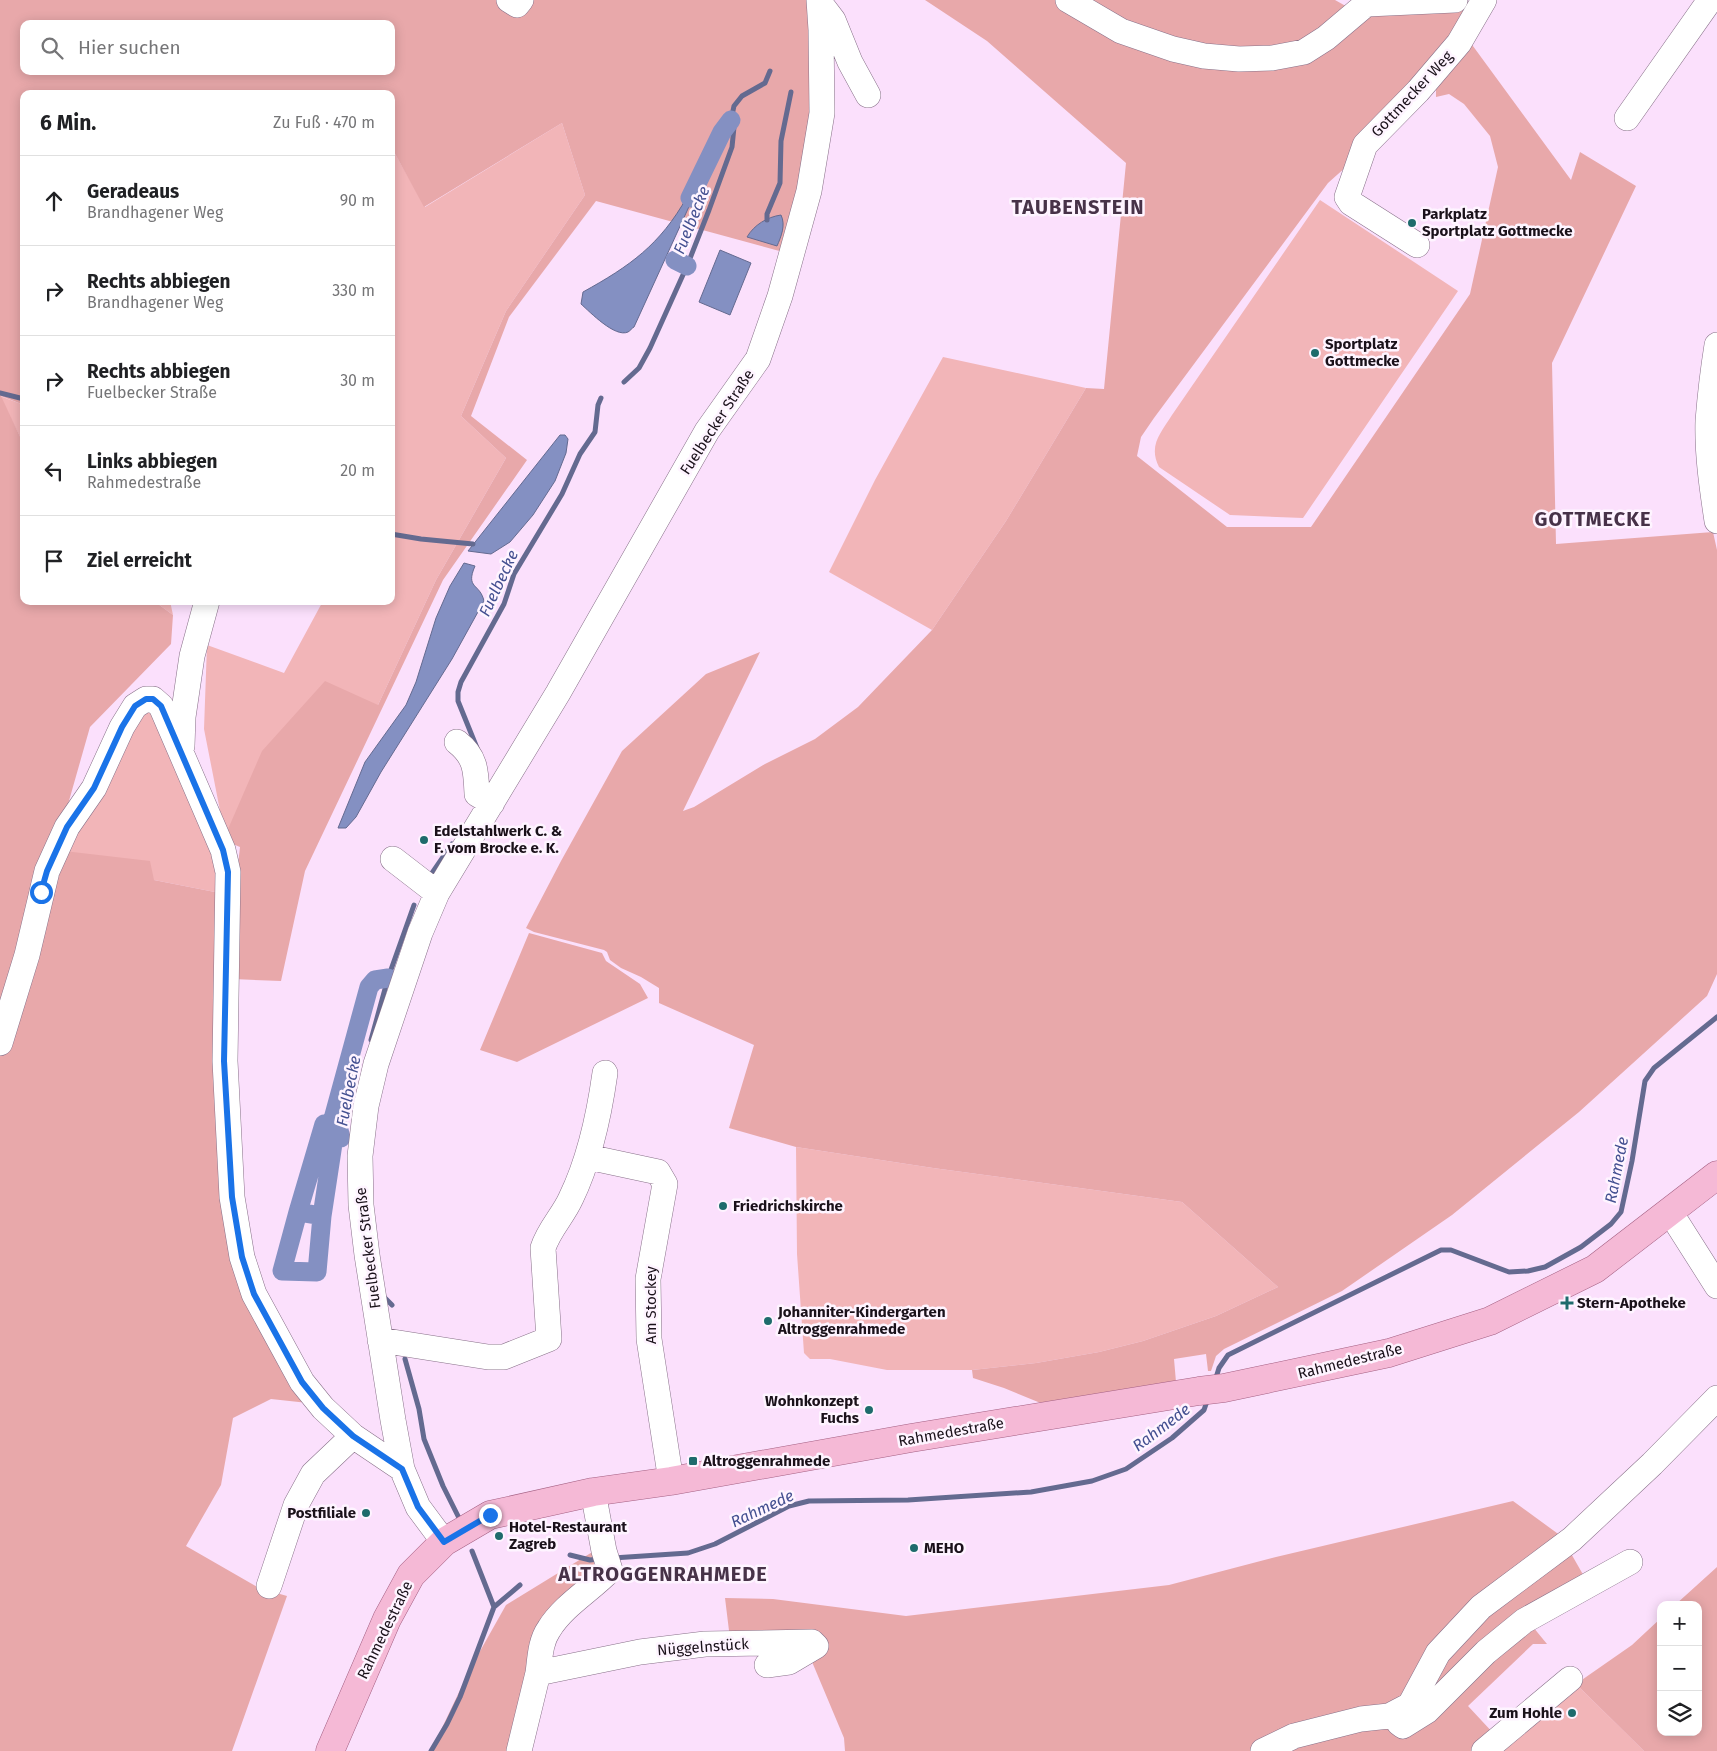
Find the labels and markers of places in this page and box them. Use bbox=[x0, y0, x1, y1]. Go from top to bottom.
place label: Parkplatz Sportplatz Gottmecke bbox=[1422, 205, 1572, 240]
marker: Parkplatz Sportplatz Gottmecke bbox=[1406, 217, 1418, 229]
place label: Sportplatz Gottmecke bbox=[1325, 335, 1400, 370]
marker: Sportplatz Gottmecke bbox=[1309, 347, 1321, 359]
place label: Edelstahlwerk C. & F. vom Brocke e. K. bbox=[434, 822, 563, 857]
marker: Edelstahlwerk C. & F. vom Brocke e. K. bbox=[418, 834, 430, 846]
place label: Friedrichskirche bbox=[733, 1197, 843, 1215]
marker: Friedrichskirche bbox=[717, 1200, 729, 1212]
place label: Stern-Apotheke bbox=[1577, 1294, 1686, 1312]
marker: Stern-Apotheke bbox=[1561, 1297, 1573, 1309]
place label: Johanniter-Kindergarten Altroggenrahmede bbox=[777, 1303, 946, 1338]
marker: Johanniter-Kindergarten Altroggenrahmede bbox=[762, 1315, 774, 1327]
place label: Wohnkonzept Fuchs bbox=[765, 1392, 859, 1427]
marker: Wohnkonzept Fuchs bbox=[863, 1404, 875, 1416]
place label: Altroggenrahmede bbox=[702, 1452, 830, 1470]
marker: Altroggenrahmede bbox=[687, 1455, 699, 1467]
place label: Postfiliale bbox=[287, 1504, 356, 1522]
marker: Postfiliale bbox=[360, 1507, 372, 1519]
place label: Hotel-Restaurant Zagreb bbox=[509, 1518, 627, 1553]
marker: Hotel-Restaurant Zagreb bbox=[493, 1530, 505, 1542]
place label: MEHO bbox=[924, 1539, 964, 1557]
marker: MEHO bbox=[908, 1542, 920, 1554]
place label: Zum Hohle bbox=[1489, 1704, 1562, 1722]
marker: Zum Hohle bbox=[1566, 1707, 1578, 1719]

